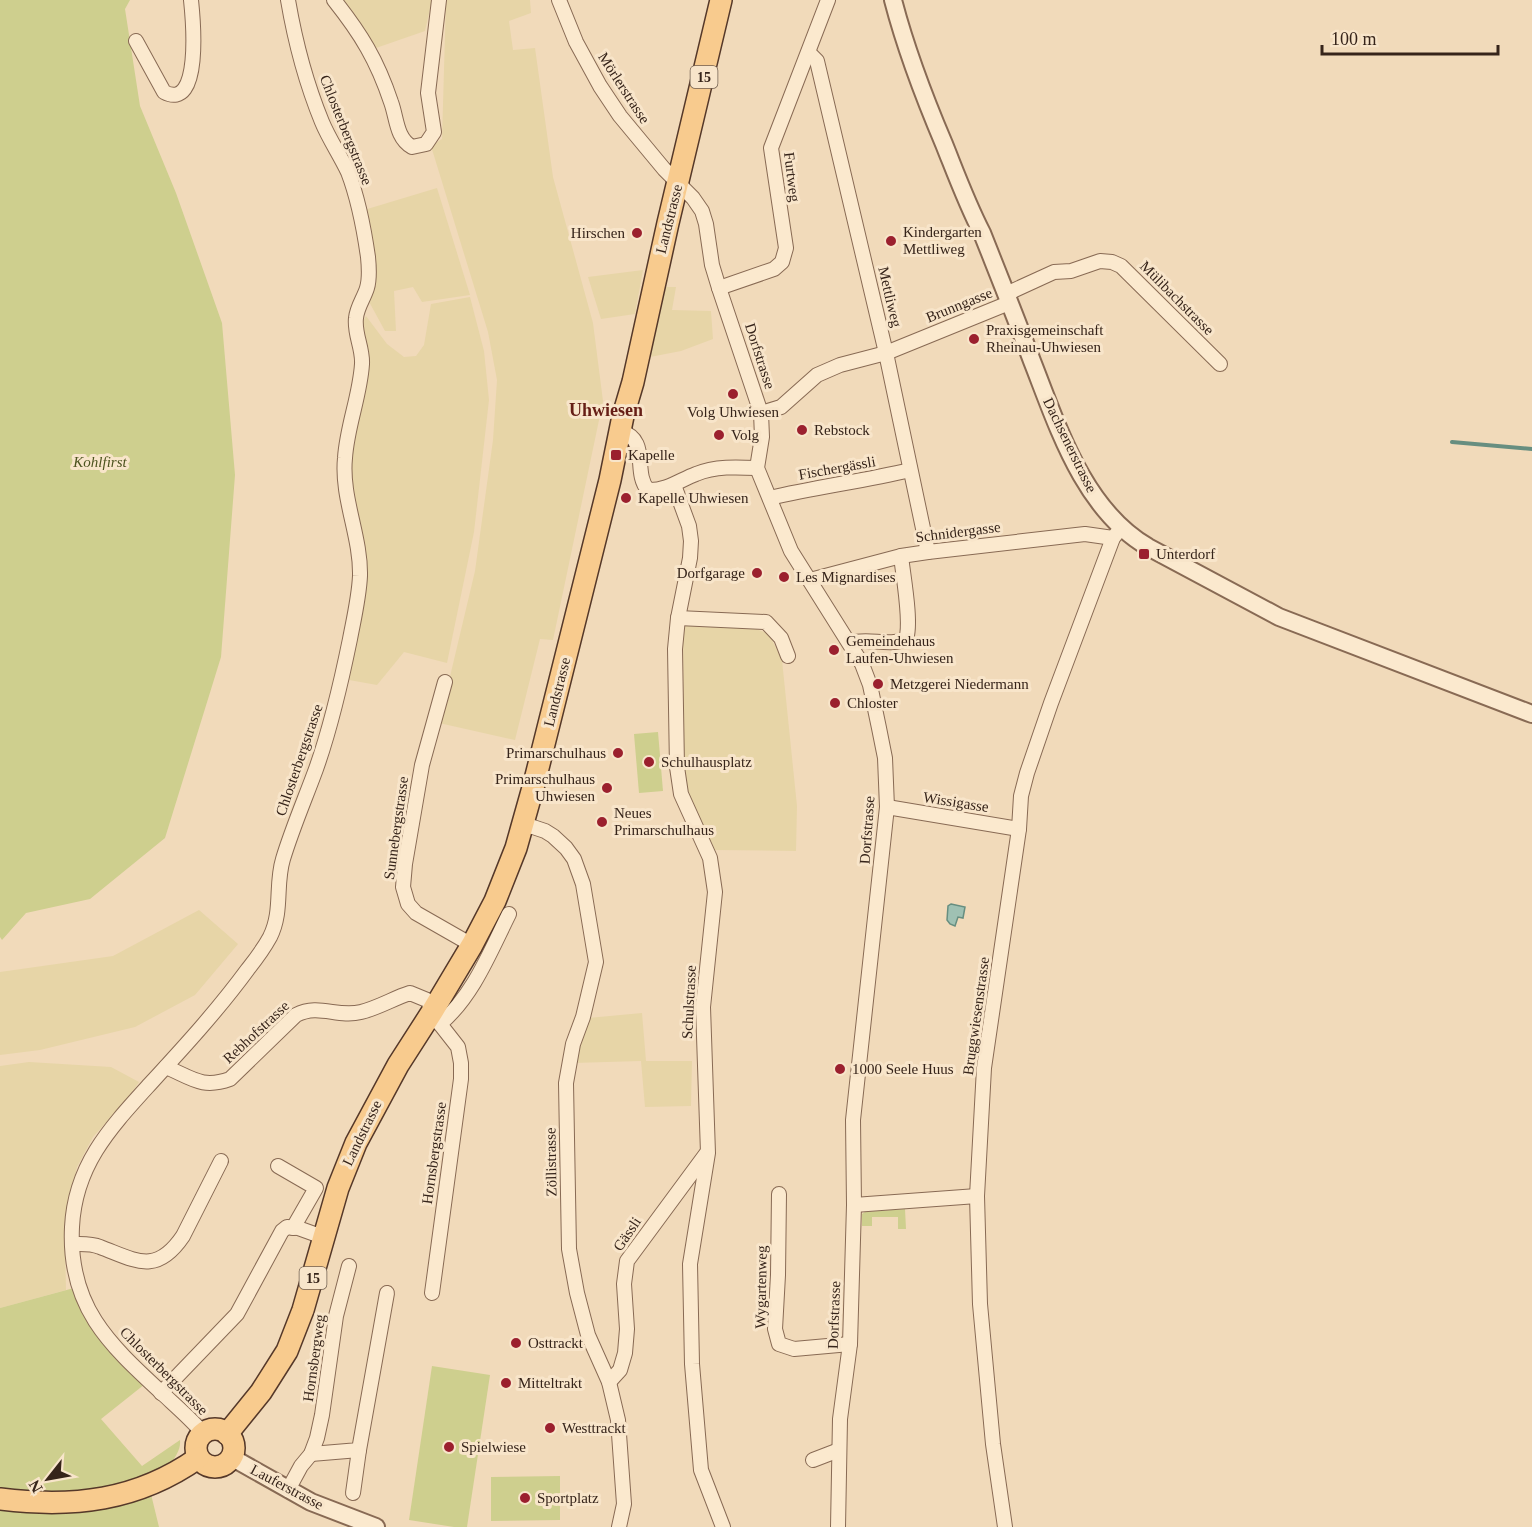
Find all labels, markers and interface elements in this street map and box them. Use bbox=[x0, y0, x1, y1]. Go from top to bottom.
scale bar bbox=[1322, 18, 1498, 56]
text: 100 m bbox=[1331, 29, 1377, 49]
street label: Mörlerstrasse bbox=[595, 49, 653, 127]
road number: 15 bbox=[690, 66, 718, 88]
street label: Chlosterbergstrasse bbox=[317, 73, 375, 188]
street label: Furtweg bbox=[781, 151, 803, 203]
street label: Landstrasse bbox=[653, 182, 685, 255]
place label: Kindergarten Mettliweg bbox=[903, 224, 982, 257]
place label: Hirschen bbox=[571, 225, 625, 241]
marker: Hirschen bbox=[630, 226, 644, 240]
marker: Kindergarten Mettliweg bbox=[884, 234, 898, 248]
street label: Mülibachstrasse bbox=[1137, 258, 1217, 338]
street label: Mettliweg bbox=[875, 265, 905, 329]
street label: Brunngasse bbox=[924, 284, 995, 326]
street label: Dorfstrasse bbox=[742, 321, 778, 391]
place label: Praxisgemeinschaft Rheinau-Uhwiesen bbox=[986, 322, 1104, 355]
marker: Praxisgemeinschaft Rheinau-Uhwiesen bbox=[967, 332, 981, 346]
marker: Volg Uhwiesen bbox=[726, 387, 740, 401]
street label: Dachsenerstrasse bbox=[1040, 395, 1100, 495]
district label: Uhwiesen bbox=[569, 400, 643, 420]
place label: Volg Uhwiesen bbox=[687, 404, 779, 420]
place label: Rebstock bbox=[814, 422, 870, 438]
marker: Rebstock bbox=[795, 423, 809, 437]
place label: Volg bbox=[731, 427, 760, 443]
marker: Volg bbox=[712, 428, 726, 442]
place label: Kapelle bbox=[628, 447, 675, 463]
marker: Kapelle bbox=[609, 448, 623, 462]
street label: Fischergässli bbox=[797, 453, 877, 483]
park label: Kohlfirst bbox=[72, 454, 128, 470]
place label: Kapelle Uhwiesen bbox=[638, 490, 749, 506]
marker: Kapelle Uhwiesen bbox=[619, 491, 633, 505]
street label: Schnidergasse bbox=[915, 519, 1002, 545]
place label: Unterdorf bbox=[1156, 546, 1215, 562]
marker: Unterdorf bbox=[1137, 547, 1151, 561]
place label: Dorfgarage bbox=[677, 565, 745, 581]
marker: Dorfgarage bbox=[750, 566, 764, 580]
place label: Les Mignardises bbox=[796, 569, 896, 585]
marker: Les Mignardises bbox=[777, 570, 791, 584]
place label: Gemeindehaus Laufen-Uhwiesen bbox=[846, 633, 954, 666]
marker: Gemeindehaus Laufen-Uhwiesen bbox=[827, 643, 841, 657]
street label: Landstrasse bbox=[541, 655, 573, 728]
place label: Metzgerei Niedermann bbox=[890, 676, 1029, 692]
marker: Metzgerei Niedermann bbox=[871, 677, 885, 691]
place label: Chloster bbox=[847, 695, 898, 711]
marker: Chloster bbox=[828, 696, 842, 710]
street label: Chlosterbergstrasse bbox=[272, 702, 326, 818]
place label: Primarschulhaus bbox=[506, 745, 606, 761]
marker: Primarschulhaus bbox=[611, 746, 625, 760]
place label: Schulhausplatz bbox=[661, 754, 752, 770]
marker: Schulhausplatz bbox=[642, 755, 656, 769]
place label: Primarschulhaus Uhwiesen bbox=[495, 771, 595, 804]
street label: Sunnebergstrasse bbox=[381, 775, 411, 881]
marker: Primarschulhaus Uhwiesen bbox=[600, 781, 614, 795]
street label: Wissigasse bbox=[922, 789, 990, 815]
street label: Dorfstrasse bbox=[857, 795, 877, 865]
place label: Neues Primarschulhaus bbox=[614, 805, 714, 838]
marker: Neues Primarschulhaus bbox=[595, 815, 609, 829]
street label: Bruggwiesenstrasse bbox=[960, 956, 992, 1076]
street label: Schulstrasse bbox=[679, 964, 699, 1039]
street label: Rebhofstrasse bbox=[220, 997, 292, 1067]
place label: 1000 Seele Huus bbox=[852, 1061, 954, 1077]
marker: 1000 Seele Huus bbox=[833, 1062, 847, 1076]
street label: Landstrasse bbox=[339, 1097, 385, 1168]
street label: Hornsbergstrasse bbox=[419, 1101, 449, 1205]
street label: Zöllistrasse bbox=[542, 1127, 560, 1197]
street label: Gässli bbox=[610, 1214, 644, 1254]
street label: Wygartenweg bbox=[752, 1245, 770, 1329]
road number: 15 bbox=[300, 1267, 326, 1289]
street label: Dorfstrasse bbox=[825, 1280, 843, 1349]
street label: Hornsbergweg bbox=[300, 1313, 328, 1403]
street label: Chlosterbergstrasse bbox=[117, 1324, 211, 1418]
place label: Osttrackt bbox=[528, 1335, 584, 1351]
marker: Osttrackt bbox=[509, 1336, 523, 1350]
place label: Mitteltrakt bbox=[518, 1375, 583, 1391]
marker: Mitteltrakt bbox=[499, 1376, 513, 1390]
place label: Westtrackt bbox=[562, 1420, 627, 1436]
marker: Westtrackt bbox=[543, 1421, 557, 1435]
place label: Spielwiese bbox=[461, 1439, 526, 1455]
marker: Spielwiese bbox=[442, 1440, 456, 1454]
north arrow bbox=[18, 1449, 78, 1509]
street label: Lauferstrasse bbox=[248, 1461, 326, 1513]
text: N bbox=[25, 1477, 46, 1496]
place label: Sportplatz bbox=[537, 1490, 599, 1506]
marker: Sportplatz bbox=[518, 1491, 532, 1505]

